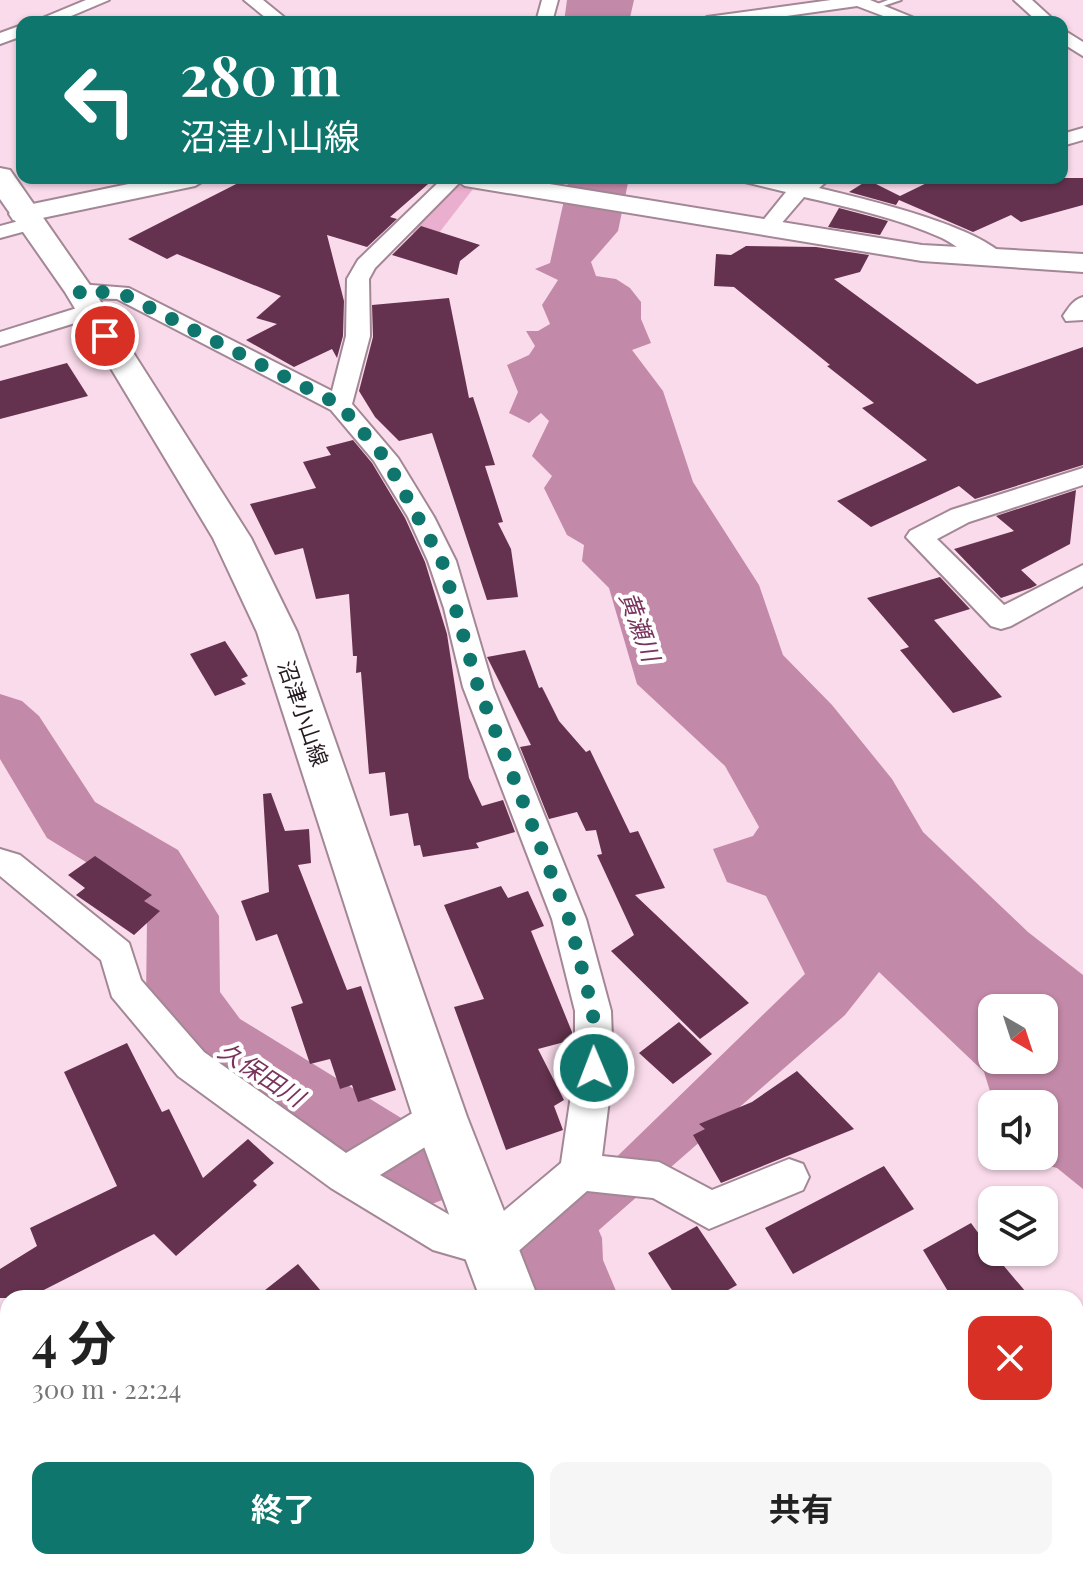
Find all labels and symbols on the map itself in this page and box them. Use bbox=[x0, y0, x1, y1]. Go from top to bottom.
pin bbox=[71, 302, 139, 370]
water label: 黄瀬川 bbox=[614, 587, 669, 668]
street label: 沼津小山線 bbox=[272, 656, 336, 770]
north arrow bbox=[978, 994, 1058, 1074]
position arrow bbox=[552, 1026, 636, 1110]
water label: 久保田川 bbox=[213, 1033, 313, 1114]

